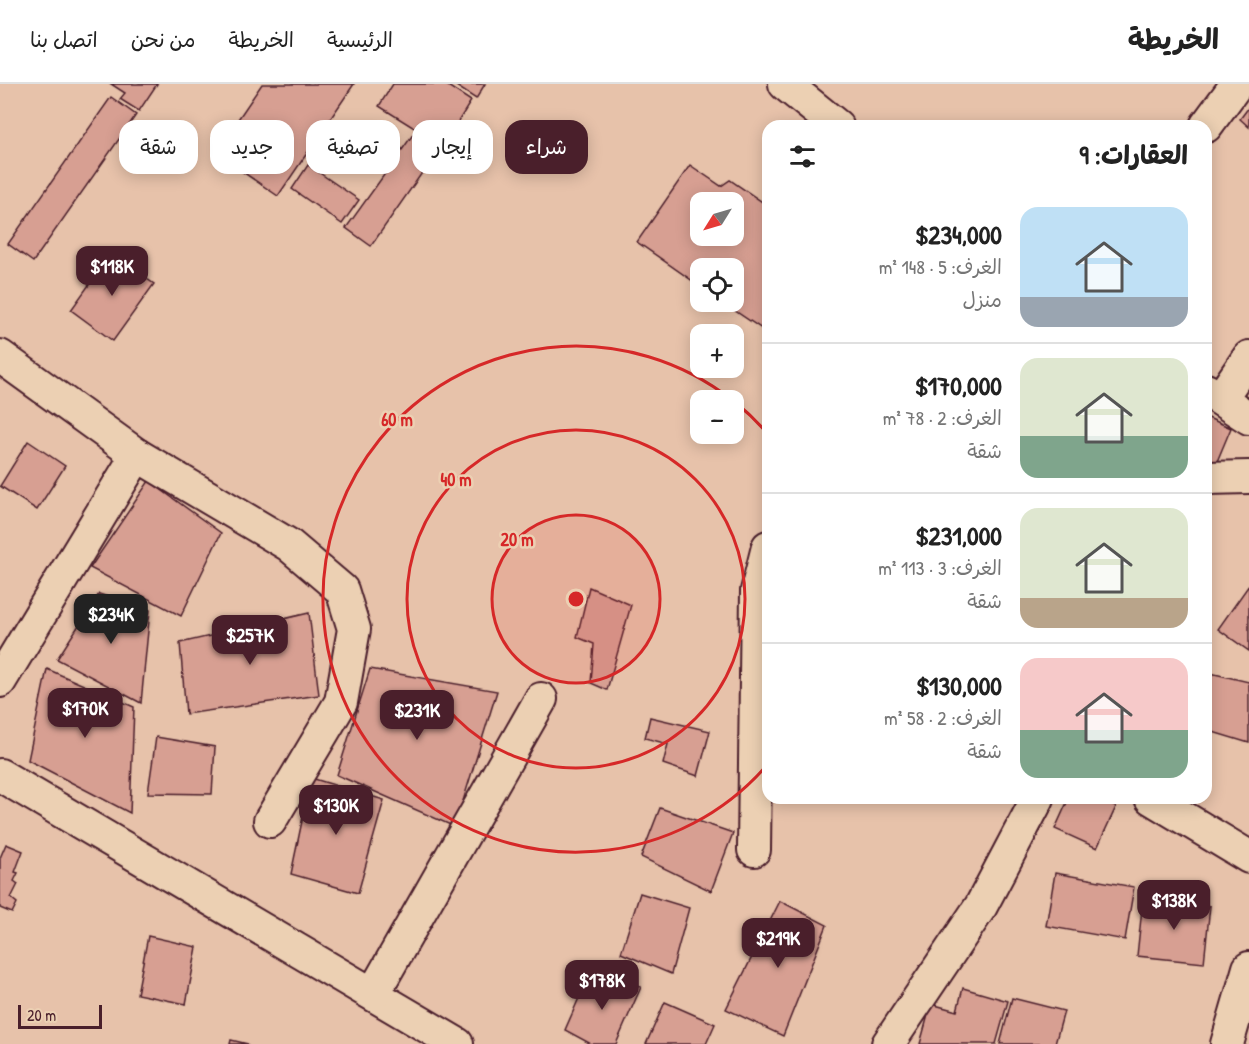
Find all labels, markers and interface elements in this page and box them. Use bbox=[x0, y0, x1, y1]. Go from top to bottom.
text: الخريطة bbox=[1128, 20, 1219, 58]
text: اتصل بنا bbox=[30, 25, 98, 54]
text: من نحن bbox=[131, 25, 195, 54]
text: الخريطة bbox=[228, 25, 294, 54]
text: الرئيسية bbox=[327, 25, 393, 54]
chip: شقة bbox=[119, 120, 198, 174]
chip: جديد bbox=[210, 120, 294, 174]
chip: تصفية bbox=[306, 120, 400, 174]
chip: إيجار bbox=[412, 120, 493, 174]
chip: شراء bbox=[505, 120, 588, 174]
text: العقارات: 9 bbox=[1079, 137, 1188, 172]
icon: filters bbox=[786, 140, 819, 173]
north arrow bbox=[690, 192, 744, 246]
map controls bbox=[690, 192, 744, 444]
text: $234,000 bbox=[915, 217, 1002, 252]
icon: home bbox=[1068, 231, 1140, 303]
pin: $118K bbox=[70, 246, 154, 297]
text: $118K bbox=[90, 252, 134, 279]
text: الغرف: 5 · 148 m² bbox=[879, 253, 1002, 280]
button: locate bbox=[690, 258, 744, 312]
text: منزل bbox=[963, 286, 1002, 313]
button: + bbox=[690, 324, 744, 378]
text: $170,000 bbox=[915, 368, 1002, 403]
icon: home bbox=[1068, 382, 1140, 454]
button: − bbox=[690, 390, 744, 444]
text: الغرف: 2 · 78 m² bbox=[883, 404, 1002, 431]
text: 60 m bbox=[381, 407, 413, 432]
text: شقة bbox=[967, 437, 1002, 464]
text: 40 m bbox=[440, 467, 472, 492]
text: $231,000 bbox=[915, 518, 1002, 553]
text: 20 m bbox=[501, 527, 533, 552]
icon: home bbox=[1068, 532, 1140, 604]
text: الغرف: 3 · 113 m² bbox=[878, 554, 1002, 581]
text: شقة bbox=[967, 587, 1002, 614]
centre of rings bbox=[566, 589, 586, 609]
pin: $234K bbox=[69, 594, 153, 645]
text: $234K bbox=[88, 600, 134, 627]
pin: $257K bbox=[208, 615, 292, 666]
text: $257K bbox=[226, 621, 274, 648]
text: $130,000 bbox=[916, 668, 1002, 703]
icon: home bbox=[1068, 682, 1140, 754]
pin: $170K bbox=[43, 688, 127, 739]
pin: $231K bbox=[375, 690, 459, 741]
text: $170K bbox=[62, 694, 108, 721]
text: $231K bbox=[394, 696, 440, 723]
text: الغرف: 2 · 58 m² bbox=[884, 704, 1002, 731]
text: شقة bbox=[967, 737, 1002, 764]
pin: $130K bbox=[294, 785, 378, 836]
text: $130K bbox=[313, 791, 359, 818]
pin: $138K bbox=[1132, 880, 1216, 931]
text: $138K bbox=[1151, 886, 1197, 913]
pin: $219K bbox=[736, 918, 820, 969]
text: $219K bbox=[756, 924, 800, 951]
pin: $178K bbox=[560, 960, 644, 1011]
text: $178K bbox=[579, 966, 625, 993]
scale bar bbox=[18, 1002, 102, 1030]
text: 20 m bbox=[27, 1004, 56, 1026]

